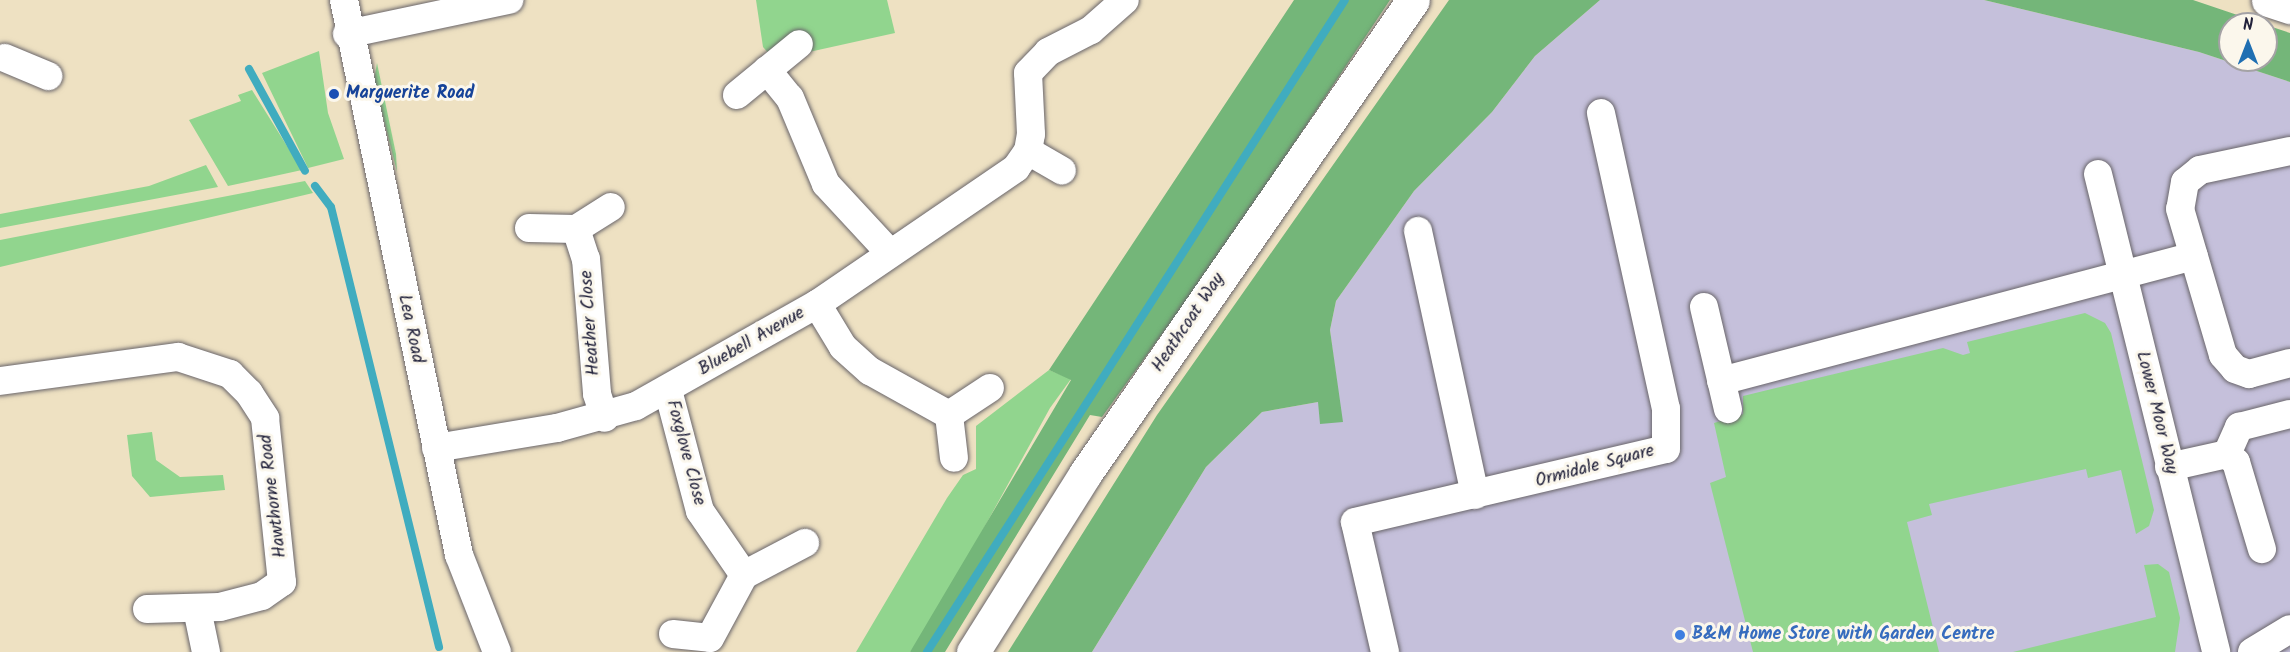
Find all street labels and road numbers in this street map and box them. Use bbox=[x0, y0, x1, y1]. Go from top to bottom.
street label: Heathcoat Way bbox=[1148, 269, 1230, 377]
street label: Heather Close bbox=[577, 270, 605, 376]
street label: Lea Road bbox=[392, 293, 428, 365]
street label: Bluebell Avenue bbox=[695, 303, 809, 381]
street label: Lower Moor Way bbox=[2130, 349, 2182, 477]
street label: Foxglove Close bbox=[661, 398, 709, 508]
street label: Hawthorne Road bbox=[256, 433, 292, 559]
street label: Ormidale Square bbox=[1533, 441, 1657, 493]

